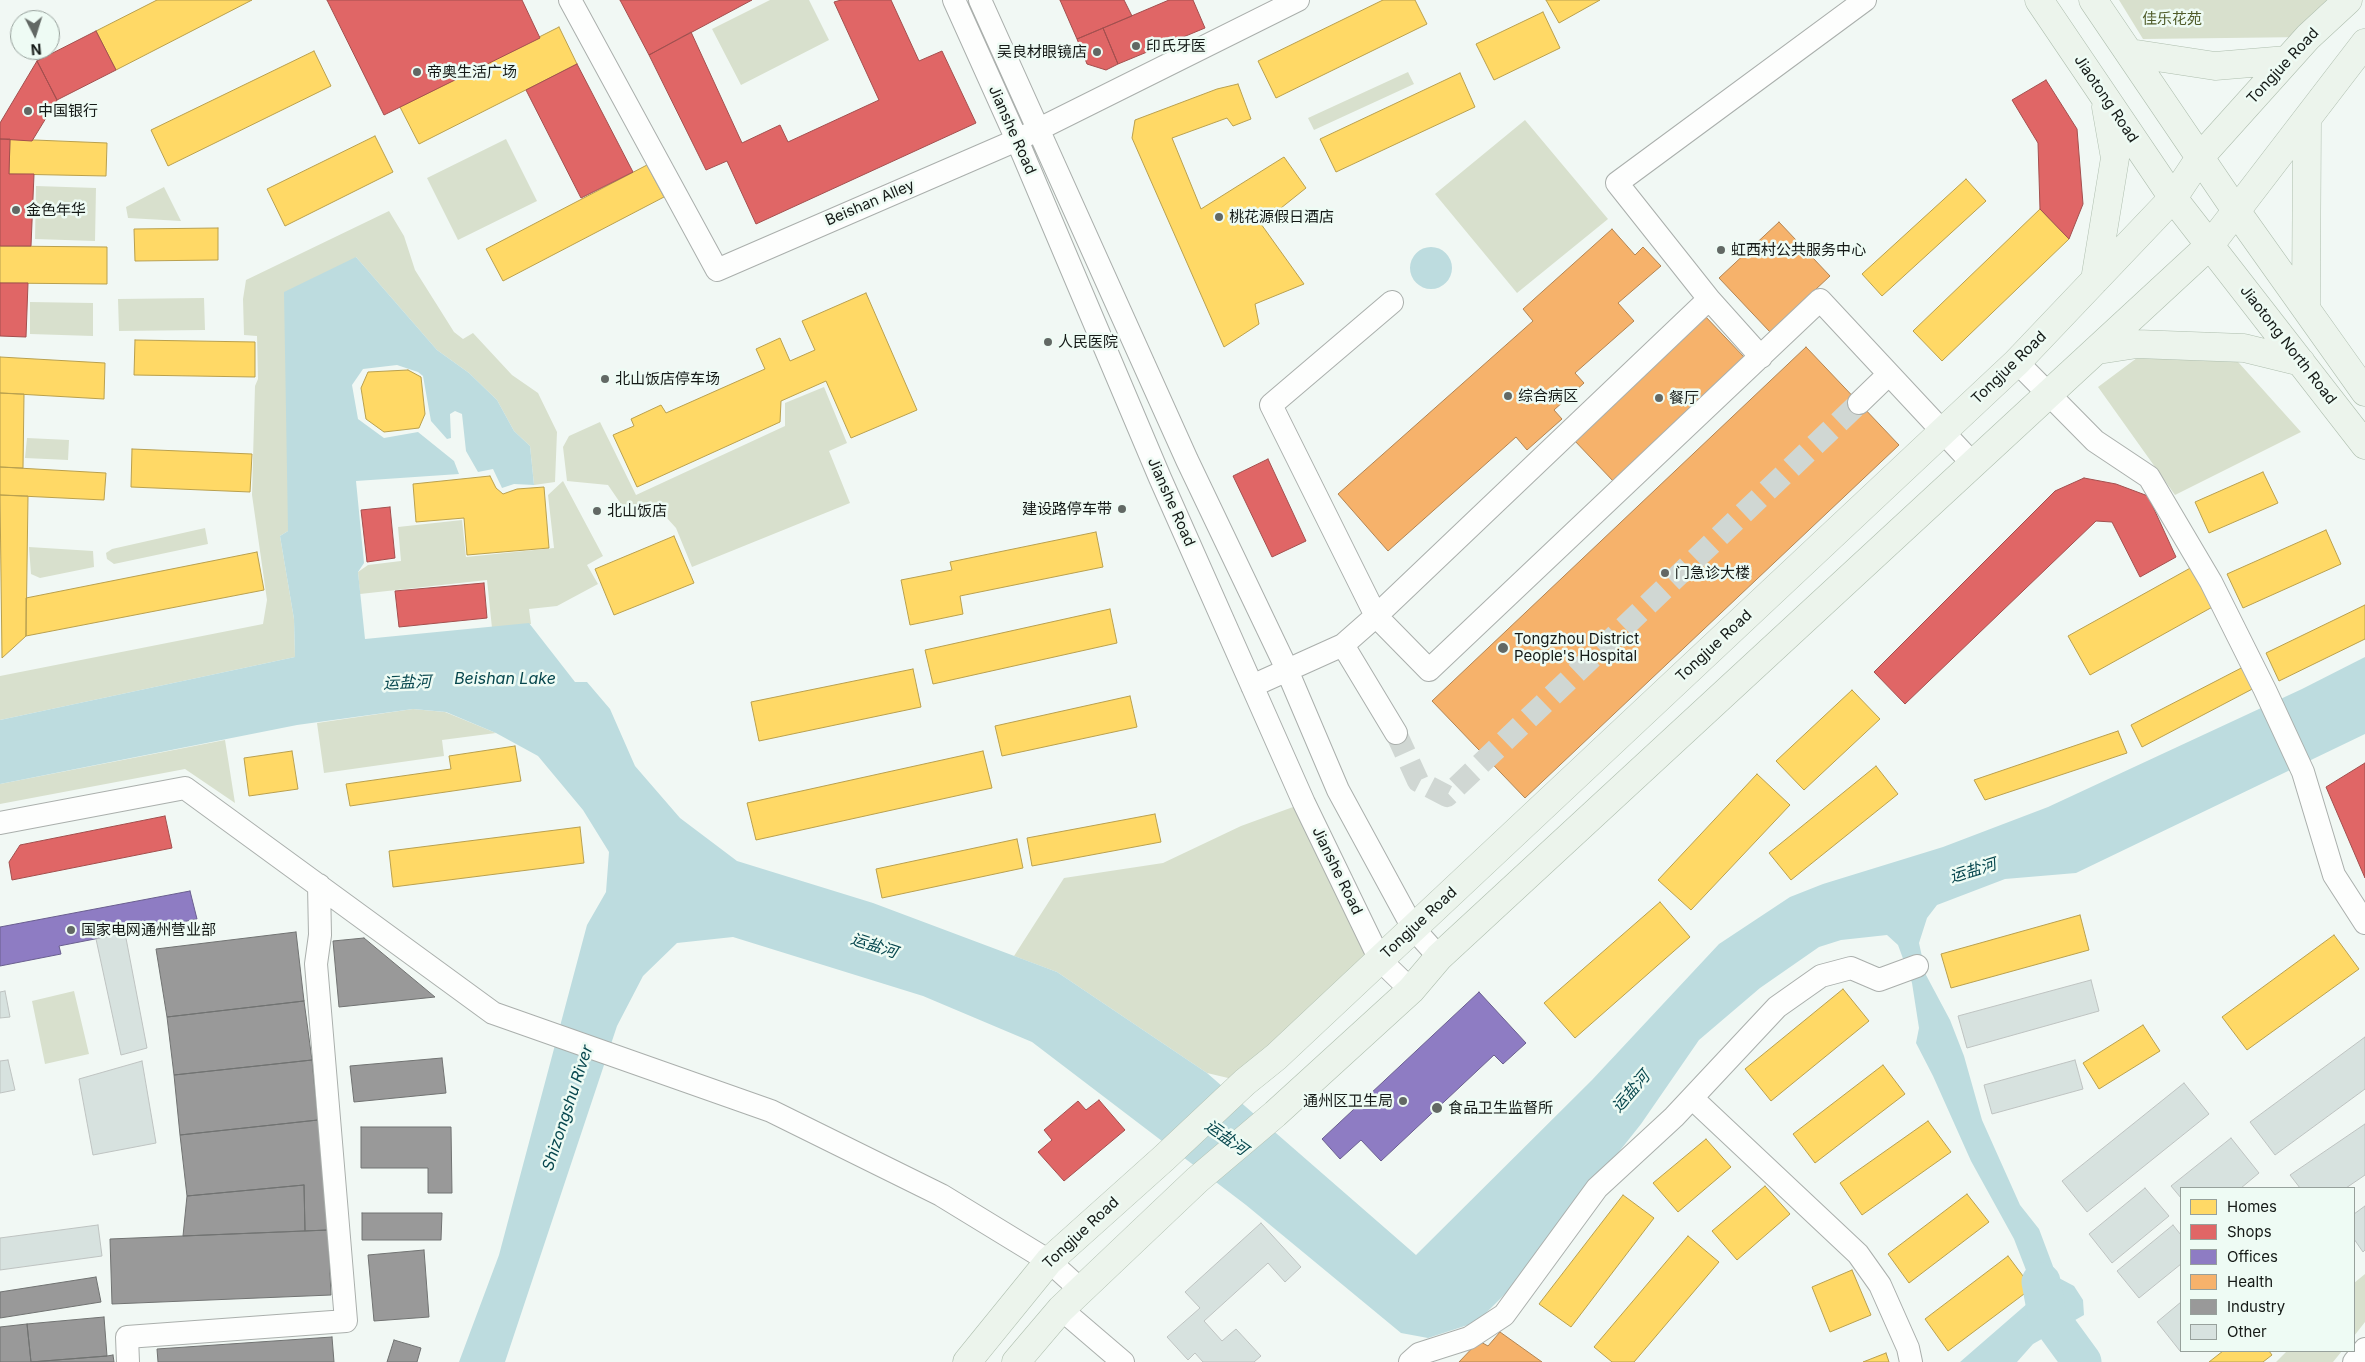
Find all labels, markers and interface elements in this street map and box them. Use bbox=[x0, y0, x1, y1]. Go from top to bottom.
north arrow bbox=[10, 10, 60, 60]
park label: 佳乐花苑 bbox=[2142, 10, 2202, 28]
street label: Tongjue Road bbox=[2243, 24, 2323, 108]
place label: 印氏牙医 bbox=[1146, 37, 1206, 55]
marker: 印氏牙医 bbox=[1130, 40, 1142, 52]
text: N bbox=[30, 41, 42, 58]
place label: 吴良材眼镜店 bbox=[997, 43, 1087, 61]
marker: 吴良材眼镜店 bbox=[1091, 46, 1103, 58]
street label: Jiaotong Road bbox=[2070, 52, 2142, 146]
place label: 帝奥生活广场 bbox=[427, 63, 517, 81]
marker: 帝奥生活广场 bbox=[411, 66, 423, 78]
street label: Jianshe Road bbox=[984, 83, 1040, 177]
place label: 中国银行 bbox=[38, 102, 98, 120]
marker: 中国银行 bbox=[22, 105, 34, 117]
street label: Beishan Alley bbox=[823, 176, 917, 230]
place label: 金色年华 bbox=[26, 201, 86, 219]
marker: 金色年华 bbox=[10, 204, 22, 216]
place label: 桃花源假日酒店 bbox=[1229, 208, 1334, 226]
marker: 桃花源假日酒店 bbox=[1213, 211, 1225, 223]
place label: 虹西村公共服务中心 bbox=[1731, 241, 1866, 259]
marker: 虹西村公共服务中心 bbox=[1715, 244, 1727, 256]
street label: Jiaotong North Road bbox=[2236, 282, 2340, 408]
street label: Tongjue Road bbox=[1968, 328, 2050, 408]
place label: 人民医院 bbox=[1058, 333, 1118, 351]
marker: 人民医院 bbox=[1042, 336, 1054, 348]
place label: 北山饭店停车场 bbox=[615, 370, 720, 388]
marker: 北山饭店停车场 bbox=[599, 373, 611, 385]
place label: 综合病区 bbox=[1518, 387, 1578, 405]
place label: 餐厅 bbox=[1669, 389, 1699, 407]
marker: 综合病区 bbox=[1502, 390, 1514, 402]
marker: 餐厅 bbox=[1653, 392, 1665, 404]
street label: Jianshe Road bbox=[1143, 455, 1199, 549]
place label: 建设路停车带 bbox=[1022, 500, 1112, 518]
place label: 北山饭店 bbox=[607, 502, 667, 520]
marker: 建设路停车带 bbox=[1116, 503, 1128, 515]
marker: 北山饭店 bbox=[591, 505, 603, 517]
place label: 门急诊大楼 bbox=[1675, 564, 1750, 582]
marker: 门急诊大楼 bbox=[1659, 567, 1671, 579]
street label: Tongjue Road bbox=[1672, 606, 1756, 686]
place label: Tongzhou District People's Hospital bbox=[1514, 630, 1639, 665]
marker: Tongzhou District People's Hospital bbox=[1496, 641, 1510, 655]
water label: Beishan Lake bbox=[454, 669, 556, 689]
water label: 运盐河 bbox=[383, 673, 431, 693]
street label: Jianshe Road bbox=[1308, 824, 1366, 918]
water label: 运盐河 bbox=[1947, 855, 1999, 887]
street label: Tongjue Road bbox=[1377, 883, 1461, 963]
place label: 国家电网通州营业部 bbox=[81, 921, 216, 939]
marker: 国家电网通州营业部 bbox=[65, 924, 77, 936]
water label: 运盐河 bbox=[848, 929, 900, 963]
water label: Shizongshu River bbox=[539, 1043, 597, 1173]
water label: 运盐河 bbox=[1608, 1068, 1654, 1116]
place label: 通州区卫生局 bbox=[1303, 1092, 1393, 1110]
marker: 通州区卫生局 bbox=[1397, 1095, 1409, 1107]
place label: 食品卫生监督所 bbox=[1448, 1099, 1553, 1117]
marker: 食品卫生监督所 bbox=[1430, 1101, 1444, 1115]
water label: 运盐河 bbox=[1201, 1116, 1251, 1160]
legend bbox=[2180, 1187, 2355, 1352]
street label: Tongjue Road bbox=[1039, 1193, 1123, 1273]
text: Homes bbox=[2227, 1197, 2277, 1216]
text: Shops bbox=[2227, 1222, 2272, 1241]
text: Offices bbox=[2227, 1247, 2278, 1266]
text: Health bbox=[2227, 1272, 2273, 1291]
text: Industry bbox=[2227, 1297, 2285, 1316]
text: Other bbox=[2227, 1322, 2267, 1341]

